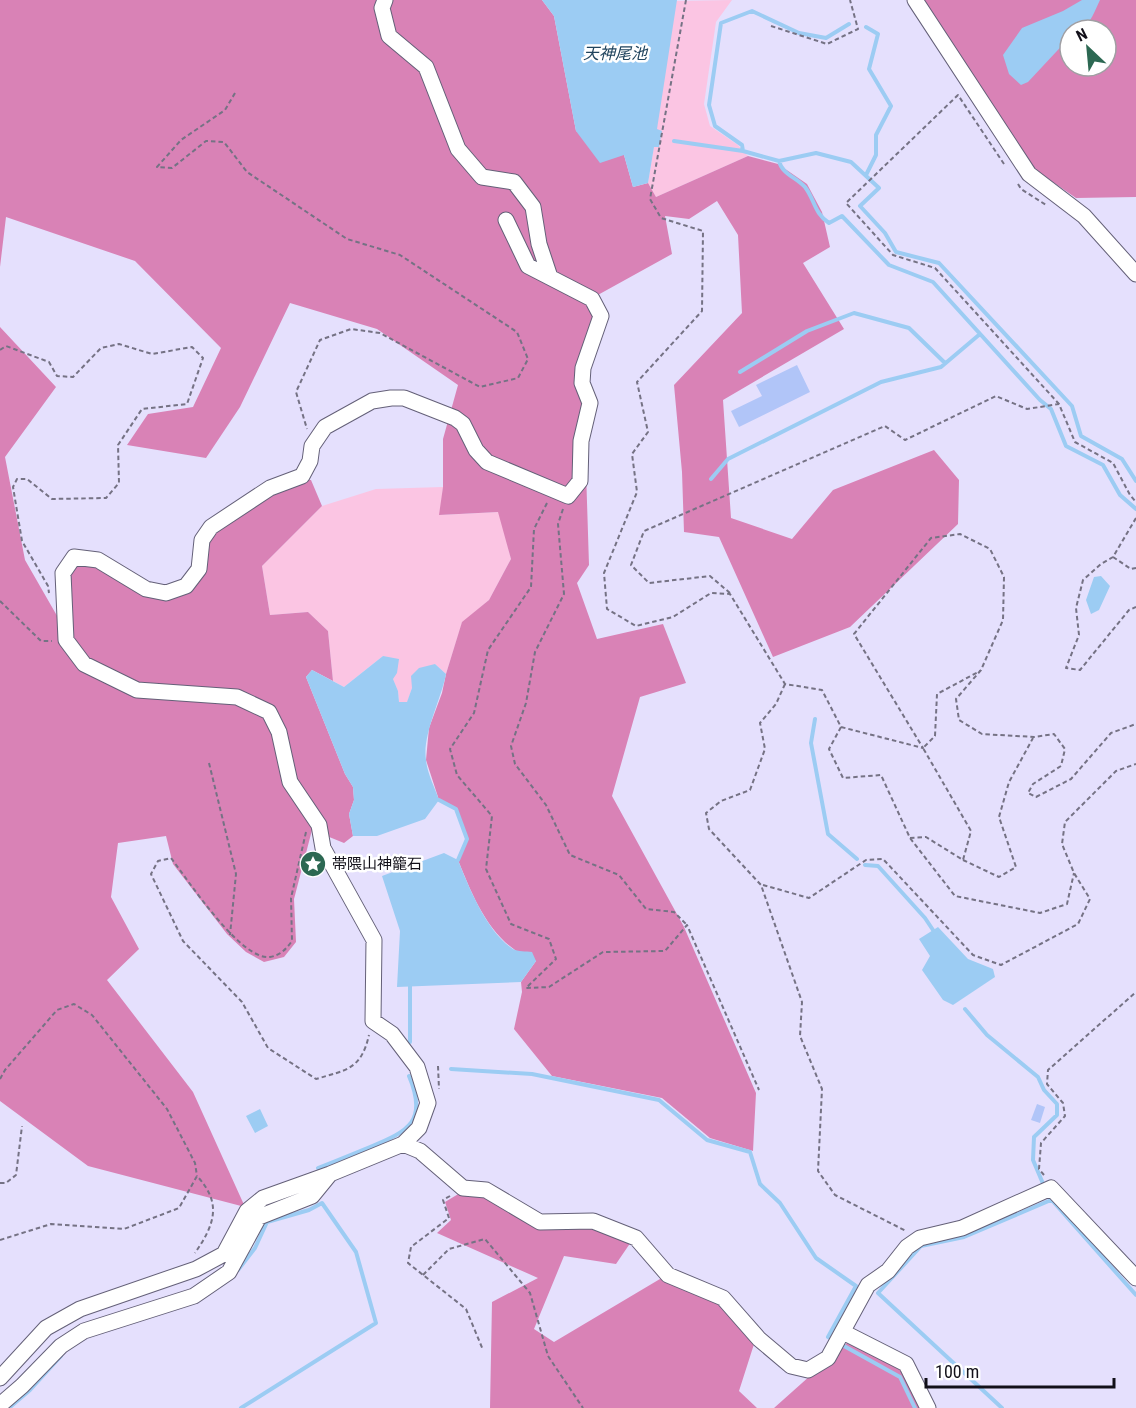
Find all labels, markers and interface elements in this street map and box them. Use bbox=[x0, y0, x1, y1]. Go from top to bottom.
north arrow bbox=[1058, 18, 1118, 78]
text: N bbox=[1073, 24, 1090, 46]
water label: 天神尾池 bbox=[583, 44, 649, 63]
place icon: 帯隈山神籠石 bbox=[298, 849, 328, 879]
place label: 帯隈山神籠石 bbox=[332, 855, 422, 873]
scale bar bbox=[926, 1351, 1114, 1389]
text: 100 m bbox=[935, 1361, 979, 1382]

